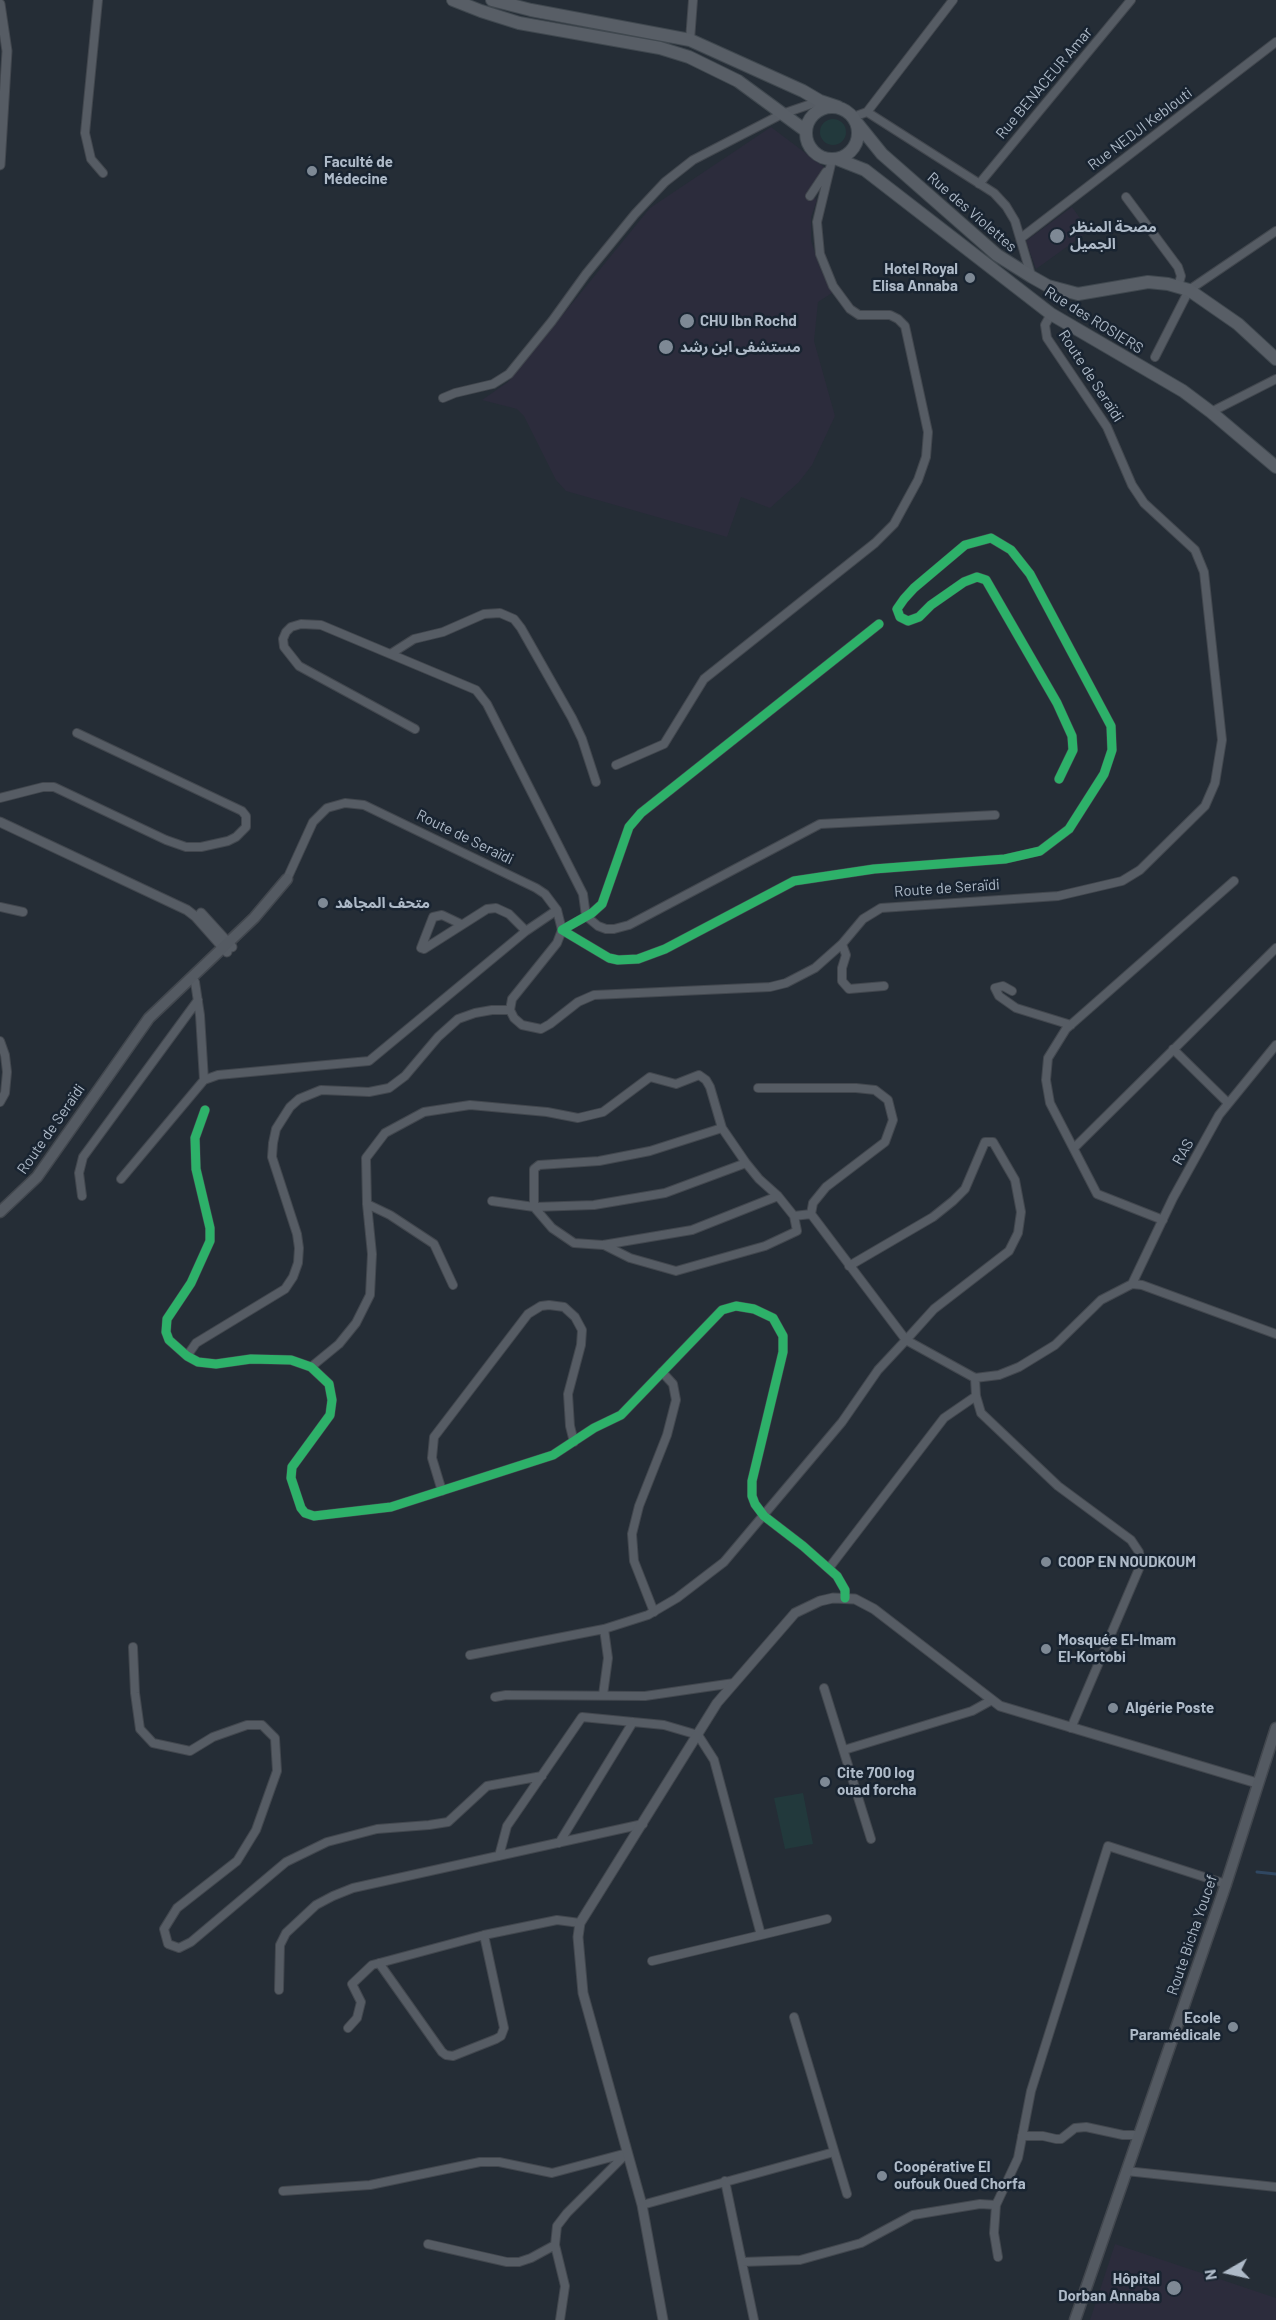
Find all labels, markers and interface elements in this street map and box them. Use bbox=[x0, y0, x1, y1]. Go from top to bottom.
street label: Rue BENACEUR Amar bbox=[992, 23, 1096, 143]
street label: Rue NEDJI Keblouti bbox=[1084, 84, 1196, 174]
place label: Faculté de Médecine bbox=[324, 153, 393, 188]
marker: Faculté de Médecine bbox=[305, 164, 319, 178]
street label: Rue des Violettes bbox=[924, 168, 1020, 256]
place label: مصحة المنظر الجميل bbox=[1070, 218, 1157, 253]
marker: مصحة المنظر الجميل bbox=[1048, 227, 1066, 245]
place label: Hotel Royal Elisa Annaba bbox=[873, 260, 958, 295]
marker: Hotel Royal Elisa Annaba bbox=[963, 271, 977, 285]
street label: Rue des ROSIERS bbox=[1041, 283, 1147, 357]
marker: CHU Ibn Rochd bbox=[678, 312, 696, 330]
place label: CHU Ibn Rochd bbox=[700, 312, 797, 330]
street label: Route de Seraïdi bbox=[1055, 327, 1127, 425]
marker: مستشفى ابن رشد bbox=[657, 338, 675, 356]
place label: مستشفى ابن رشد bbox=[680, 338, 801, 356]
street label: Route de Seraïdi bbox=[414, 806, 516, 868]
street label: Route de Seraïdi bbox=[894, 875, 1000, 901]
place label: متحف المجاهد bbox=[335, 894, 430, 912]
marker: متحف المجاهد bbox=[316, 896, 330, 910]
street label: Route de Seraïdi bbox=[13, 1081, 89, 1177]
street label: RAS bbox=[1169, 1136, 1197, 1168]
place label: COOP EN NOUDKOUM bbox=[1058, 1553, 1196, 1571]
marker: COOP EN NOUDKOUM bbox=[1039, 1555, 1053, 1569]
place label: Mosquée El-Imam El-Kortobi bbox=[1058, 1631, 1176, 1666]
marker: Mosquée El-Imam El-Kortobi bbox=[1039, 1642, 1053, 1656]
place label: Algérie Poste bbox=[1125, 1699, 1214, 1717]
marker: Algérie Poste bbox=[1106, 1701, 1120, 1715]
place label: Cite 700 log ouad forcha bbox=[837, 1764, 916, 1799]
marker: Cite 700 log ouad forcha bbox=[818, 1775, 832, 1789]
street label: Route Bicha Youcef bbox=[1163, 1872, 1221, 1998]
place label: Ecole Paramédicale bbox=[1130, 2009, 1221, 2044]
marker: Ecole Paramédicale bbox=[1226, 2020, 1240, 2034]
place label: Coopérative El oufouk Oued Chorfa bbox=[894, 2158, 1026, 2193]
marker: Coopérative El oufouk Oued Chorfa bbox=[875, 2169, 889, 2183]
north arrow bbox=[1198, 2242, 1258, 2302]
text: N bbox=[1200, 2268, 1220, 2282]
place label: Hôpital Dorban Annaba bbox=[1058, 2270, 1160, 2305]
marker: Hôpital Dorban Annaba bbox=[1165, 2279, 1183, 2297]

